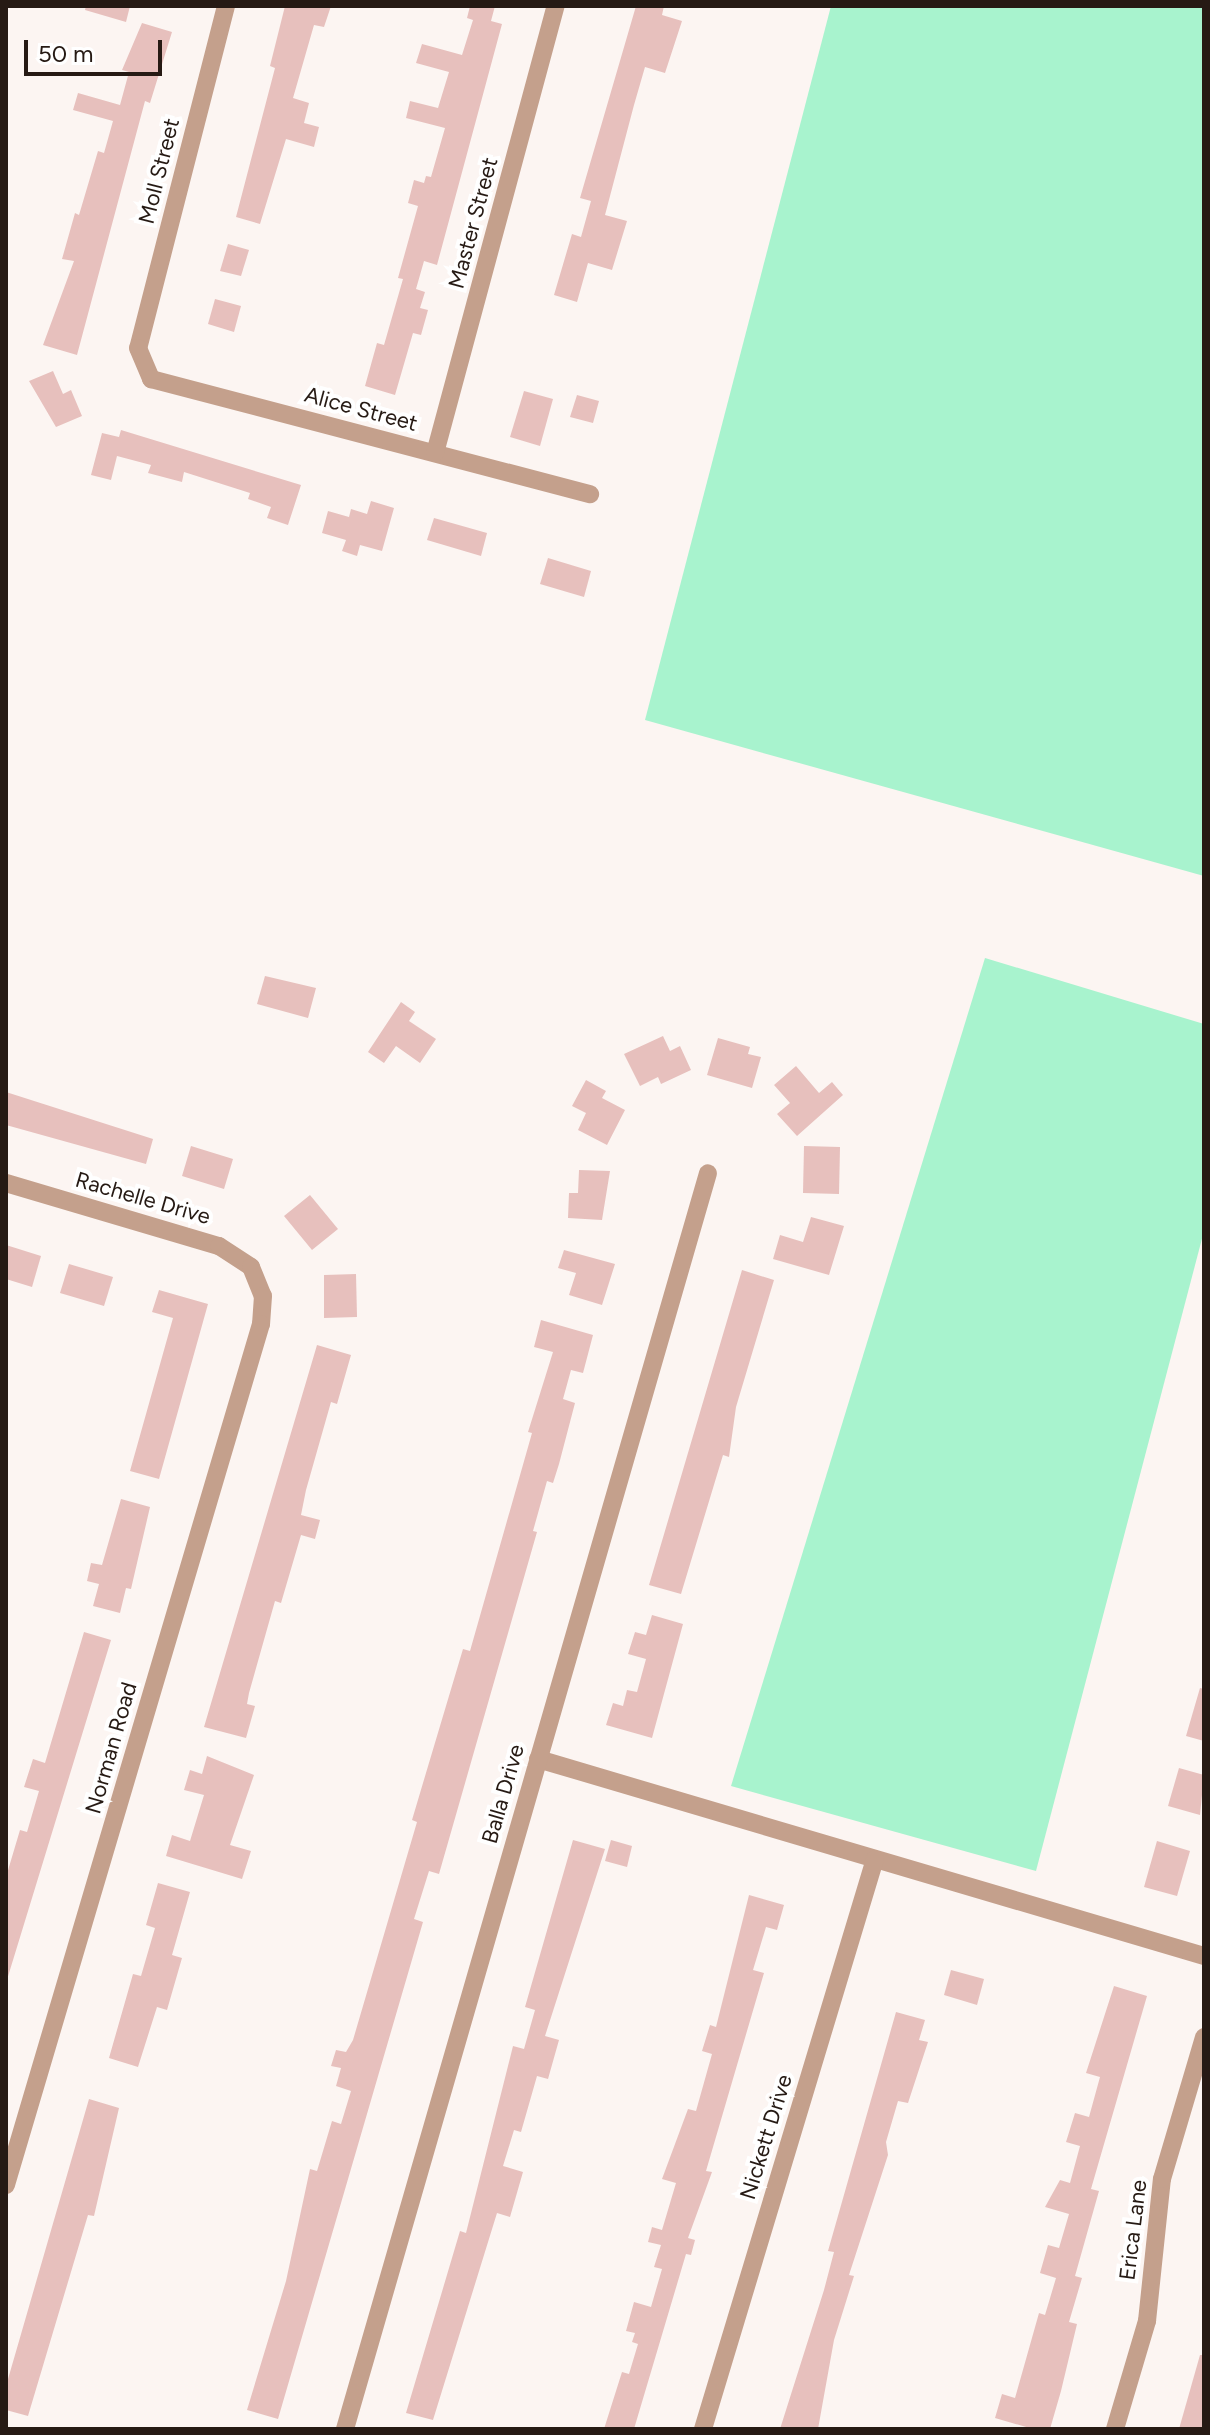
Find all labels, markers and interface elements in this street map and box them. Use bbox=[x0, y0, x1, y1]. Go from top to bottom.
scale bar bbox=[28, 24, 166, 74]
text: 50 m bbox=[38, 39, 94, 68]
street label: Moll Street bbox=[133, 115, 185, 227]
street label: Master Street bbox=[443, 154, 503, 292]
street label: Alice Street bbox=[302, 381, 420, 437]
street label: Rachelle Drive bbox=[72, 1166, 214, 1230]
street label: Norman Road bbox=[80, 1679, 142, 1817]
street label: Balla Drive bbox=[476, 1741, 530, 1847]
street label: Nickett Drive bbox=[734, 2071, 798, 2203]
street label: Erica Lane bbox=[1114, 2178, 1152, 2282]

